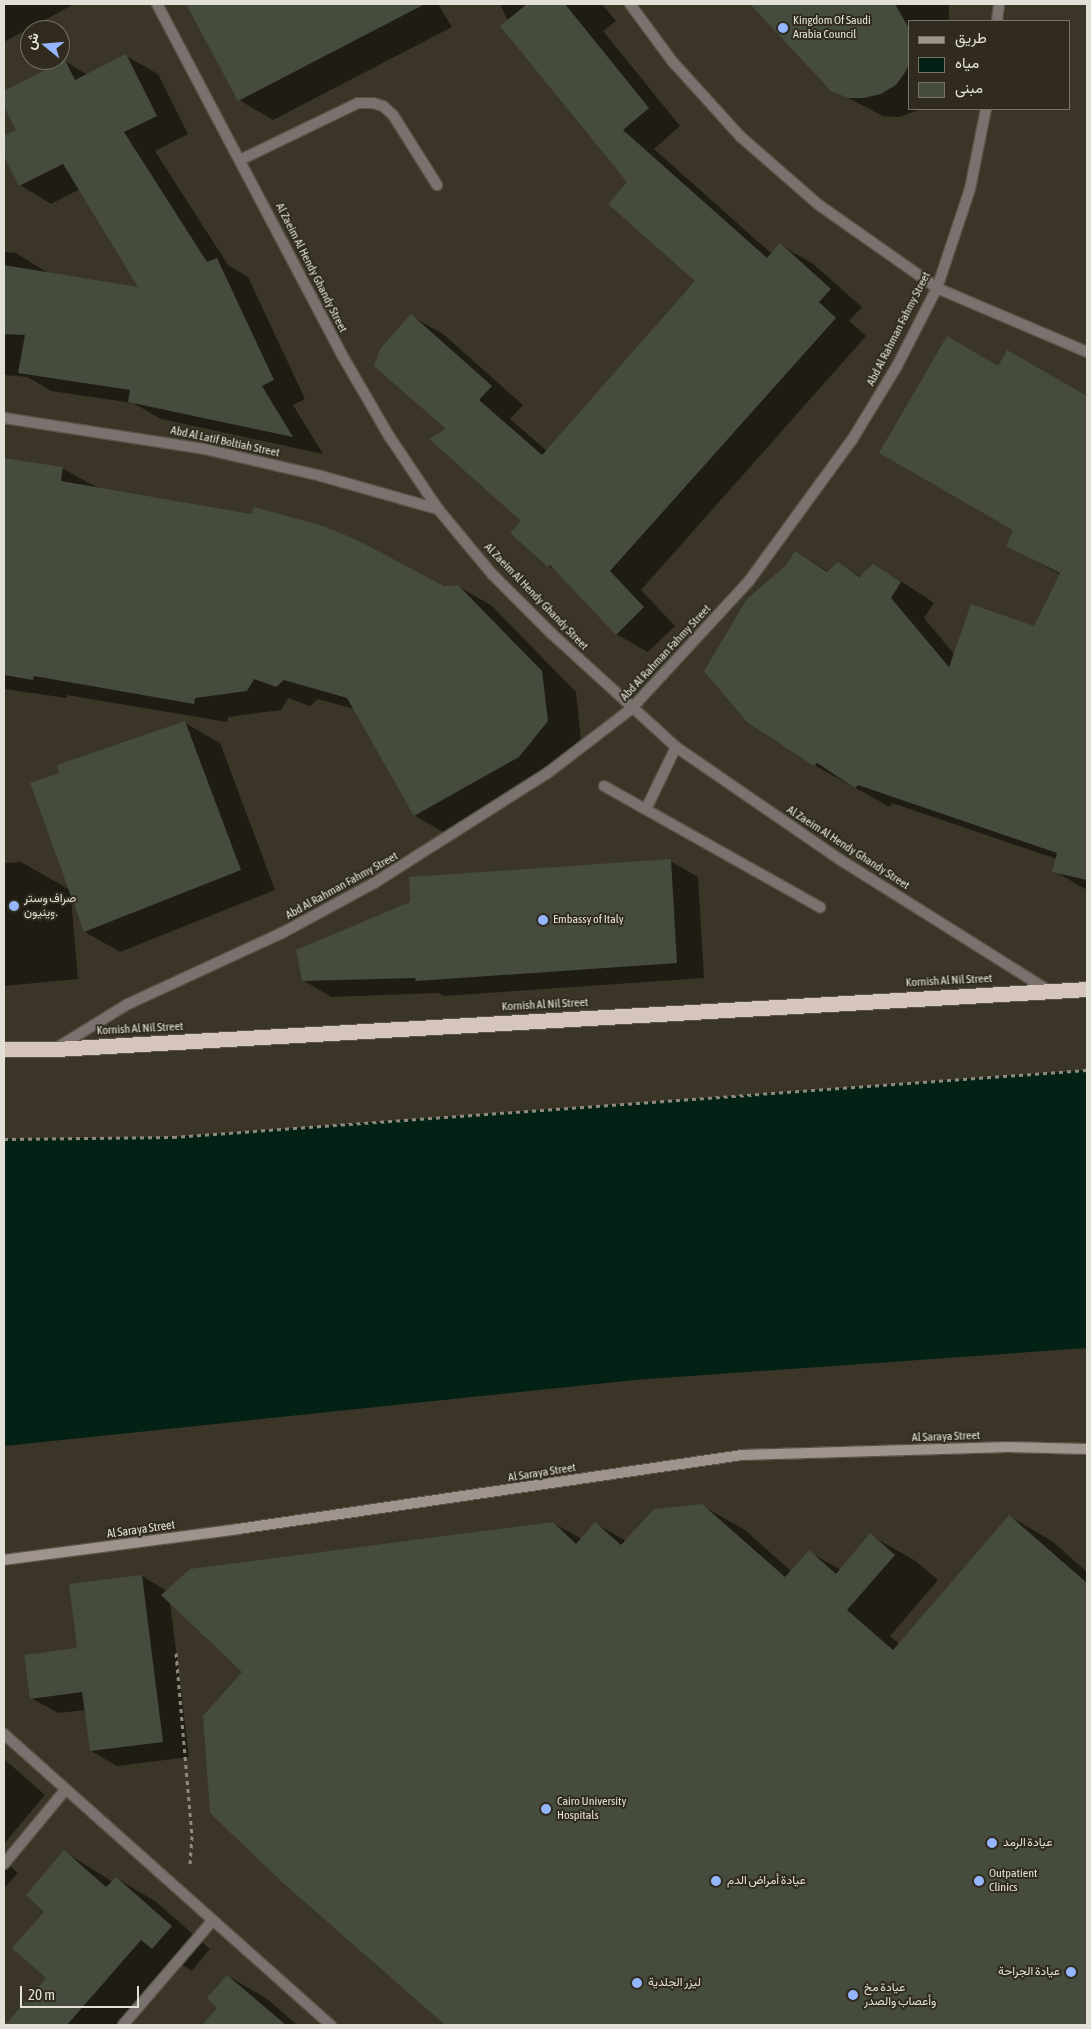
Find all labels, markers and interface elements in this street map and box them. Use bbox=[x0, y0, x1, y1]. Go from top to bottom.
place label: Kingdom Of Saudi Arabia Council bbox=[793, 14, 871, 42]
north arrow bbox=[20, 20, 70, 70]
legend bbox=[908, 20, 1071, 110]
marker: Kingdom Of Saudi Arabia Council bbox=[777, 22, 789, 34]
text: طريق bbox=[955, 29, 987, 46]
text: ش bbox=[21, 31, 42, 51]
text: مياه bbox=[955, 54, 979, 71]
text: مبنى bbox=[955, 79, 983, 96]
street label: Al Zaeim Al Hendy Ghandy Street bbox=[272, 201, 350, 335]
street label: Abd Al Rahman Fahmy Street bbox=[864, 269, 934, 389]
street label: Abd Al Latif Boltiah Street bbox=[169, 423, 281, 461]
street label: Al Zaeim Al Hendy Ghandy Street bbox=[481, 540, 591, 654]
street label: Abd Al Rahman Fahmy Street bbox=[618, 602, 714, 704]
street label: Al Zaeim Al Hendy Ghandy Street bbox=[784, 803, 912, 893]
street label: Abd Al Rahman Fahmy Street bbox=[283, 849, 401, 923]
place label: صراف وستر وينيون. bbox=[24, 892, 76, 920]
marker: صراف وستر وينيون. bbox=[8, 900, 20, 912]
place label: Embassy of Italy bbox=[553, 913, 624, 927]
marker: Embassy of Italy bbox=[537, 914, 549, 926]
street label: Kornish Al Nil Street bbox=[905, 972, 993, 990]
street label: Kornish Al Nil Street bbox=[501, 996, 589, 1014]
street label: Kornish Al Nil Street bbox=[96, 1020, 184, 1038]
street label: Al Saraya Street bbox=[911, 1429, 981, 1445]
street label: Al Saraya Street bbox=[507, 1461, 577, 1485]
street label: Al Saraya Street bbox=[106, 1518, 176, 1542]
place label: Cairo University Hospitals bbox=[557, 1795, 626, 1823]
marker: Cairo University Hospitals bbox=[539, 1802, 553, 1816]
marker: عيادة الرمد bbox=[985, 1836, 999, 1850]
place label: عيادة الرمد bbox=[1003, 1836, 1052, 1850]
place label: Outpatient Clinics bbox=[989, 1867, 1037, 1895]
marker: عيادة أمراض الدم bbox=[709, 1874, 723, 1888]
place label: عيادة أمراض الدم bbox=[727, 1874, 806, 1888]
marker: Outpatient Clinics bbox=[973, 1875, 985, 1887]
place label: عيادة الجراحة bbox=[998, 1965, 1060, 1979]
marker: عيادة الجراحة bbox=[1064, 1965, 1078, 1979]
scale bar bbox=[22, 1976, 141, 2008]
marker: ليزر الجلدية bbox=[630, 1976, 644, 1990]
place label: ليزر الجلدية bbox=[648, 1976, 701, 1990]
place label: عيادة مخ وأعصاب والصدر bbox=[864, 1981, 936, 2009]
text: 20 m bbox=[28, 1986, 55, 2003]
marker: عيادة مخ وأعصاب والصدر bbox=[846, 1988, 860, 2002]

